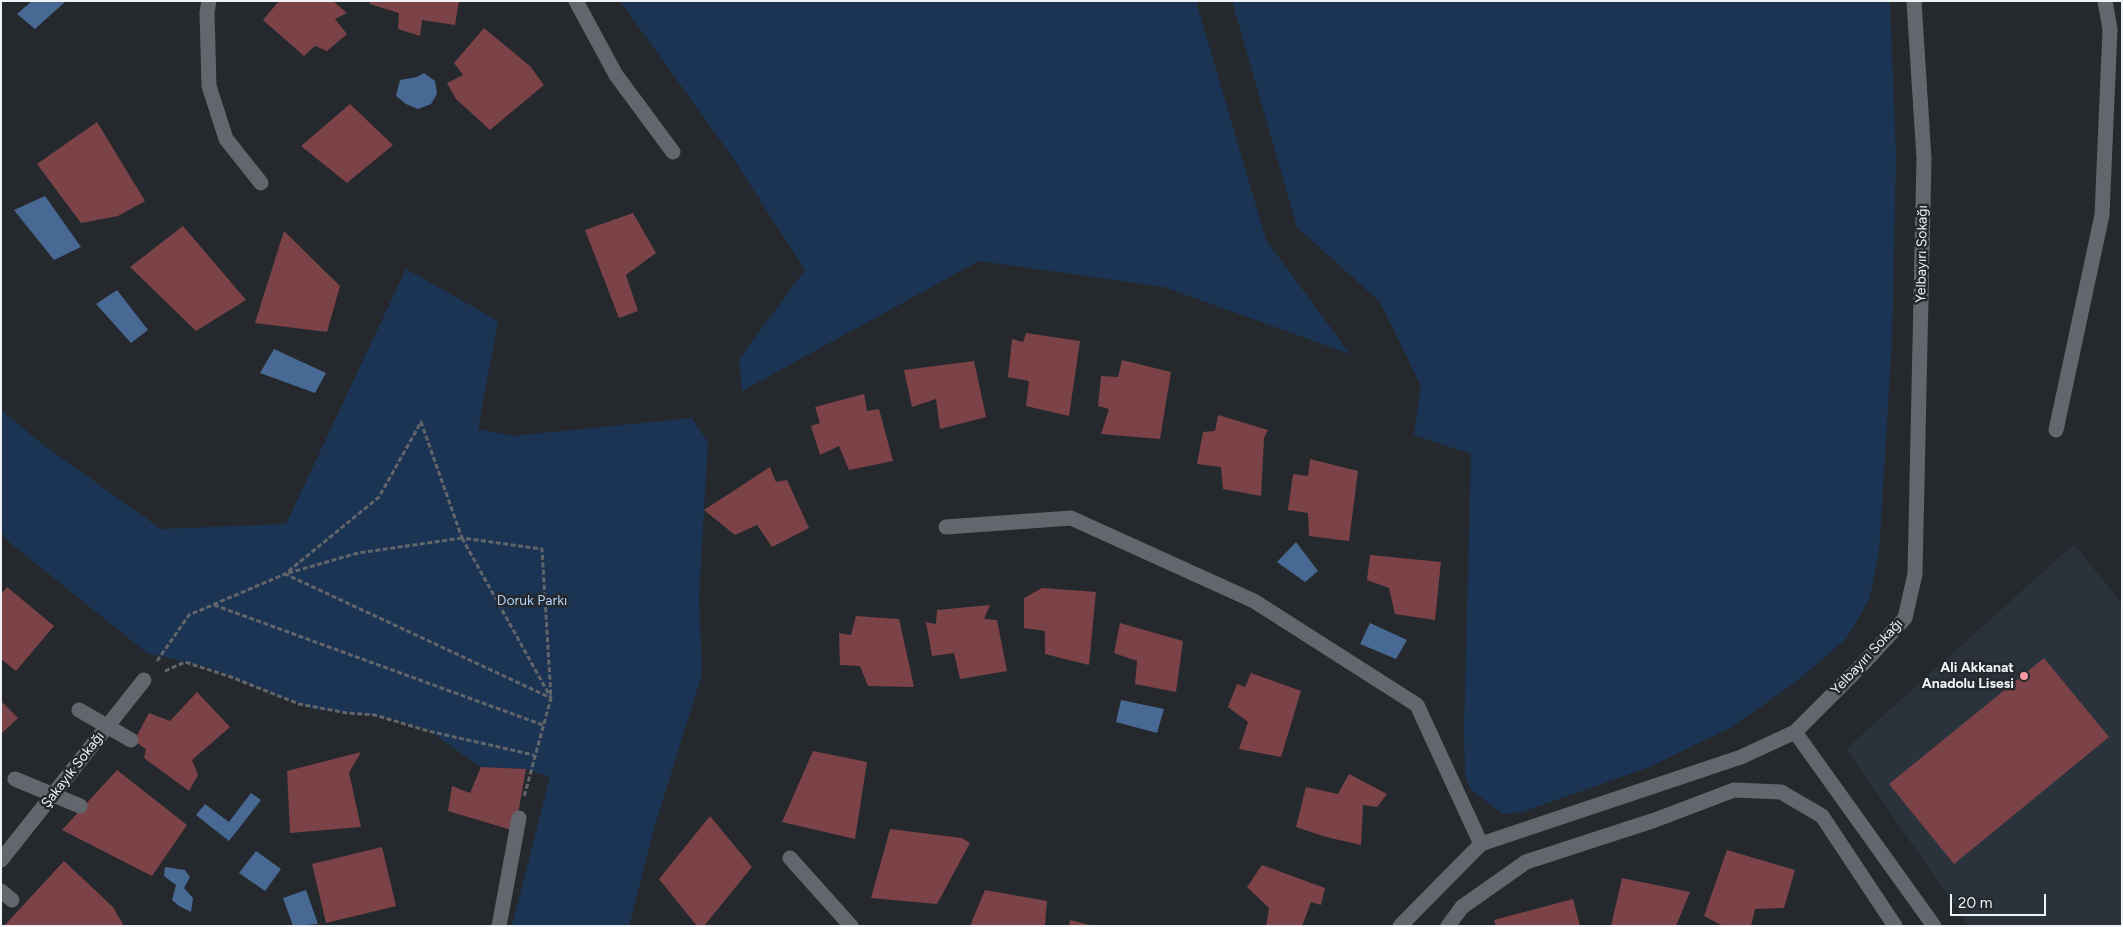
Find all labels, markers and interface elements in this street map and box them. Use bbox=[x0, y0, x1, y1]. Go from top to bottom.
street label: Yelbayırı Sokağı bbox=[1913, 205, 1931, 303]
park label: Doruk Parkı bbox=[497, 593, 567, 609]
street label: Yelbayırı Sokağı bbox=[1828, 616, 1906, 698]
place label: Ali Akkanat Anadolu Lisesi bbox=[1922, 660, 2014, 692]
marker: Ali Akkanat Anadolu Lisesi bbox=[2018, 670, 2030, 682]
street label: Şakayık Sokağı bbox=[38, 728, 108, 812]
scale bar bbox=[1953, 884, 2049, 916]
text: 20 m bbox=[1958, 894, 1992, 912]

